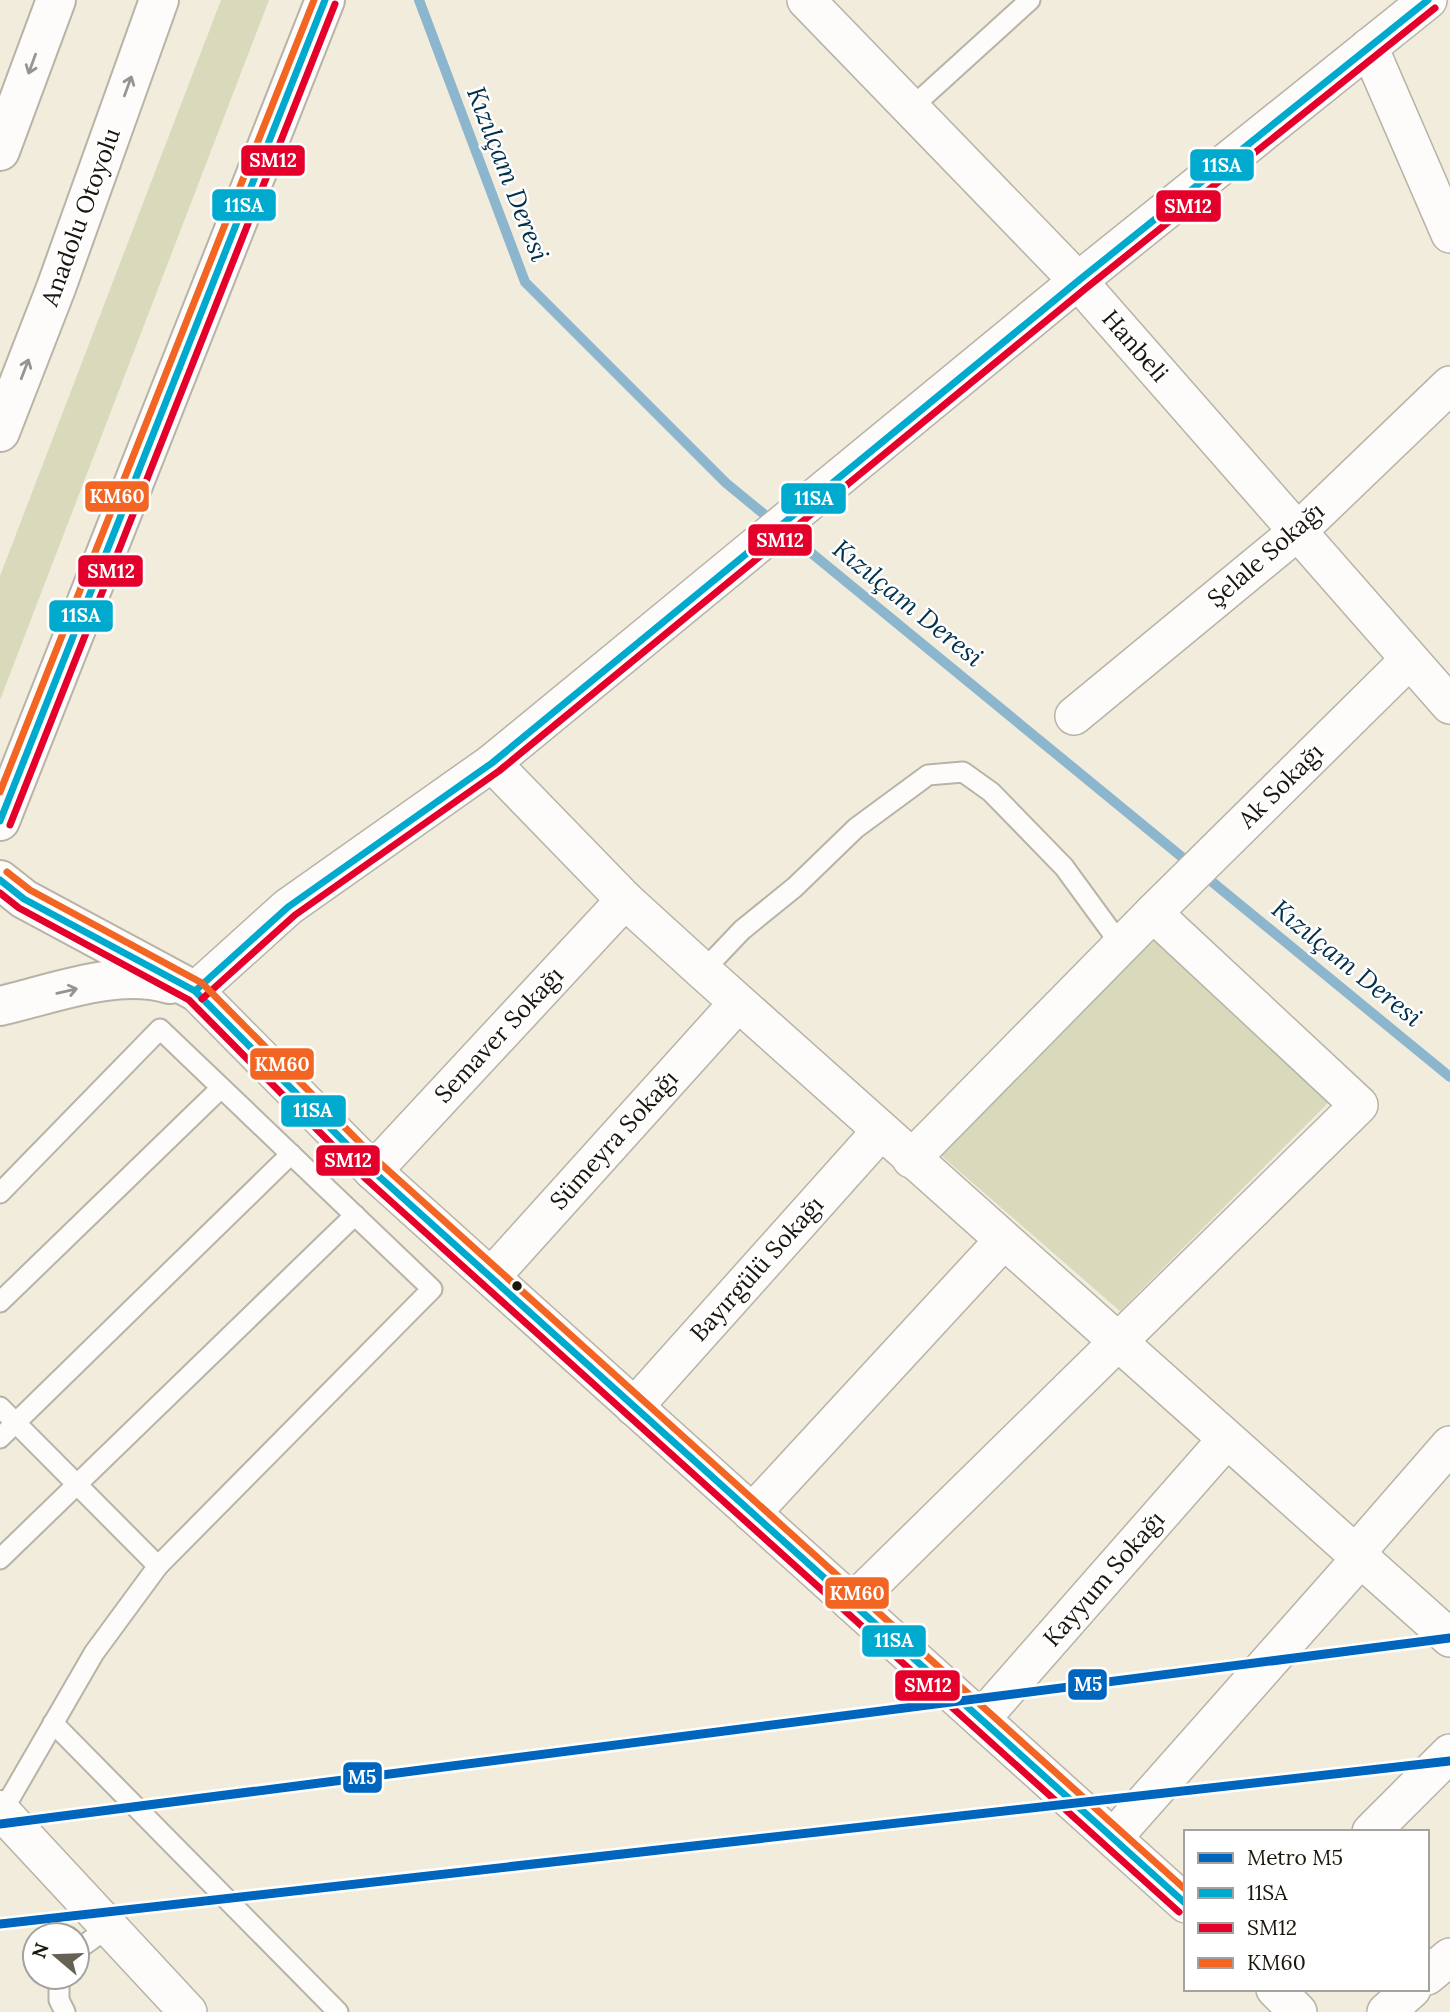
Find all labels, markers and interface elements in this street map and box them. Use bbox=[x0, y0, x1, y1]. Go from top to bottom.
one-way arrow bbox=[25, 52, 37, 74]
one-way arrow bbox=[122, 75, 135, 97]
water label: Kızılçam Deresi bbox=[460, 82, 557, 266]
street label: Anadolu Otoyolu bbox=[34, 124, 127, 311]
line badge: SM12 bbox=[240, 144, 306, 177]
text: SM12 bbox=[249, 148, 297, 172]
line badge: 11SA bbox=[1189, 148, 1255, 182]
text: 11SA bbox=[1202, 153, 1242, 177]
line badge: 11SA bbox=[211, 188, 277, 222]
line badge: SM12 bbox=[1155, 189, 1222, 223]
text: 11SA bbox=[224, 193, 264, 217]
text: SM12 bbox=[1164, 194, 1212, 218]
street label: Hanbeli bbox=[1096, 303, 1175, 388]
one-way arrow bbox=[19, 358, 32, 380]
line badge: KM60 bbox=[84, 480, 150, 513]
line badge: 11SA bbox=[780, 482, 847, 515]
text: KM60 bbox=[89, 484, 145, 508]
text: 11SA bbox=[794, 486, 834, 510]
street label: Şelale Sokağı bbox=[1201, 495, 1331, 614]
line badge: SM12 bbox=[747, 523, 813, 557]
text: SM12 bbox=[756, 528, 804, 552]
water label: Kızılçam Deresi bbox=[826, 532, 991, 674]
line badge: SM12 bbox=[77, 554, 144, 588]
text: SM12 bbox=[87, 559, 135, 583]
line badge: 11SA bbox=[48, 599, 114, 633]
text: 11SA bbox=[61, 603, 101, 627]
street label: Ak Sokağı bbox=[1231, 737, 1330, 835]
water label: Kızılçam Deresi bbox=[1265, 892, 1430, 1034]
street label: Semaver Sokağı bbox=[427, 960, 570, 1109]
one-way arrow bbox=[55, 984, 77, 997]
line badge: KM60 bbox=[249, 1047, 315, 1081]
text: KM60 bbox=[254, 1052, 310, 1076]
street label: Sümeyra Sokağı bbox=[543, 1063, 684, 1216]
line badge: 11SA bbox=[280, 1094, 347, 1128]
text: 11SA bbox=[293, 1098, 333, 1122]
line badge: SM12 bbox=[315, 1144, 381, 1177]
text: SM12 bbox=[324, 1148, 372, 1172]
street label: Bayırgülü Sokağı bbox=[683, 1190, 830, 1348]
unlabelled marker bbox=[510, 1279, 524, 1293]
street label: Kayyum Sokağı bbox=[1036, 1504, 1171, 1653]
line badge: KM60 bbox=[824, 1576, 890, 1610]
text: KM60 bbox=[829, 1581, 885, 1605]
line badge: 11SA bbox=[861, 1624, 927, 1658]
text: 11SA bbox=[874, 1628, 914, 1652]
line badge: M5 bbox=[1067, 1668, 1108, 1701]
line badge: SM12 bbox=[894, 1669, 961, 1702]
text: M5 bbox=[1074, 1672, 1102, 1696]
text: SM12 bbox=[904, 1673, 952, 1697]
line badge: M5 bbox=[342, 1761, 383, 1794]
text: M5 bbox=[348, 1765, 376, 1789]
legend bbox=[1184, 1830, 1429, 1991]
text: Metro M5 bbox=[1247, 1844, 1343, 1871]
text: 11SA bbox=[1247, 1879, 1288, 1906]
text: SM12 bbox=[1247, 1914, 1297, 1941]
north arrow bbox=[21, 1921, 91, 1991]
text: N bbox=[26, 1939, 54, 1961]
text: KM60 bbox=[1247, 1949, 1306, 1976]

